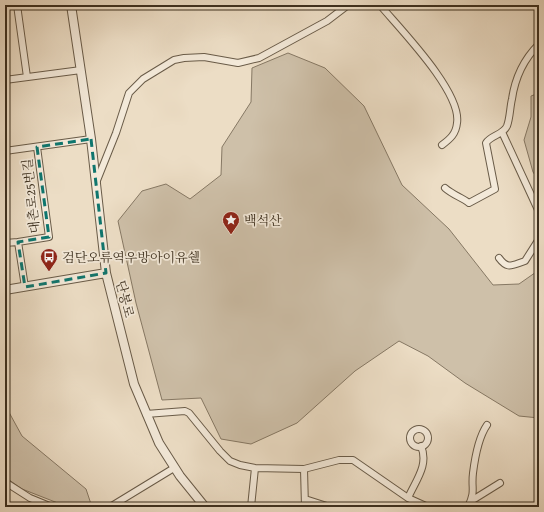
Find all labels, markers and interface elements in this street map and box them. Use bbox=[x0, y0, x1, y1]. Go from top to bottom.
street label: 대촌로25번길 bbox=[18, 158, 44, 234]
place icon: 백석산 bbox=[221, 210, 241, 235]
place label: 백석산 bbox=[244, 211, 282, 230]
bus stop icon: 검단오류역우방아이유쉘 bbox=[39, 247, 59, 272]
place label: 검단오류역우방아이유쉘 bbox=[62, 248, 200, 267]
street label: 단봉로 bbox=[111, 278, 139, 320]

